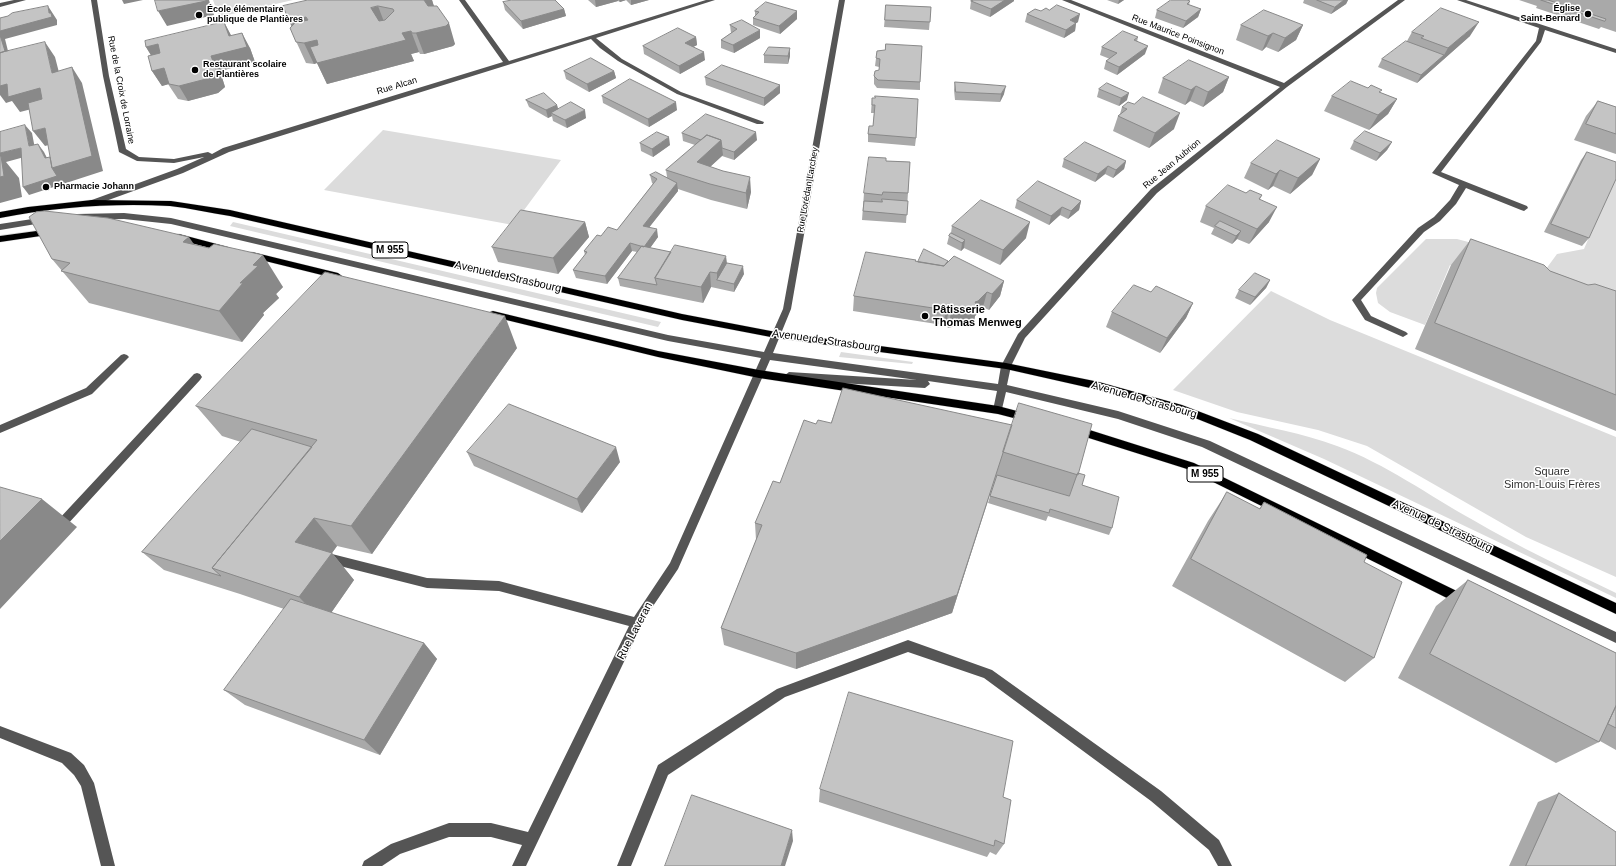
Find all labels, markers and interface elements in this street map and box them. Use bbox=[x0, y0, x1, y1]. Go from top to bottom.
place label: Église Saint-Bernard bbox=[1520, 4, 1580, 25]
place label: École élémentaire publique de Plantières bbox=[207, 5, 303, 26]
marker: Église Saint-Bernard bbox=[1583, 9, 1593, 19]
marker: École élémentaire publique de Plantières bbox=[194, 10, 204, 20]
street label: Rue Maurice Poinsignon bbox=[1130, 12, 1226, 58]
street label: Rue de la Croix de Lorraine bbox=[105, 35, 137, 145]
place label: Restaurant scolaire de Plantières bbox=[203, 60, 287, 81]
marker: Restaurant scolaire de Plantières bbox=[190, 65, 200, 75]
street label: Rue Alcan bbox=[376, 75, 418, 97]
street label: Rue Jean Aubrion bbox=[1141, 137, 1203, 191]
street label: Rue Lorédan Larchey bbox=[795, 146, 821, 234]
marker: Pharmacie Johann bbox=[41, 182, 51, 192]
place label: Pharmacie Johann bbox=[54, 182, 134, 192]
road number: M 955 bbox=[372, 242, 408, 258]
street label: Avenue de Strasbourg bbox=[453, 258, 563, 296]
place label: Pâtisserie Thomas Menweg bbox=[933, 303, 1022, 329]
marker: Pâtisserie Thomas Menweg bbox=[920, 311, 930, 321]
street label: Avenue de Strasbourg bbox=[771, 327, 881, 355]
street label: Avenue de Strasbourg bbox=[1090, 379, 1198, 421]
park label: Square Simon-Louis Frères bbox=[1504, 465, 1600, 491]
road number: M 955 bbox=[1187, 466, 1223, 482]
street label: Avenue de Strasbourg bbox=[1390, 497, 1494, 555]
street label: Rue Laveran bbox=[614, 600, 656, 662]

